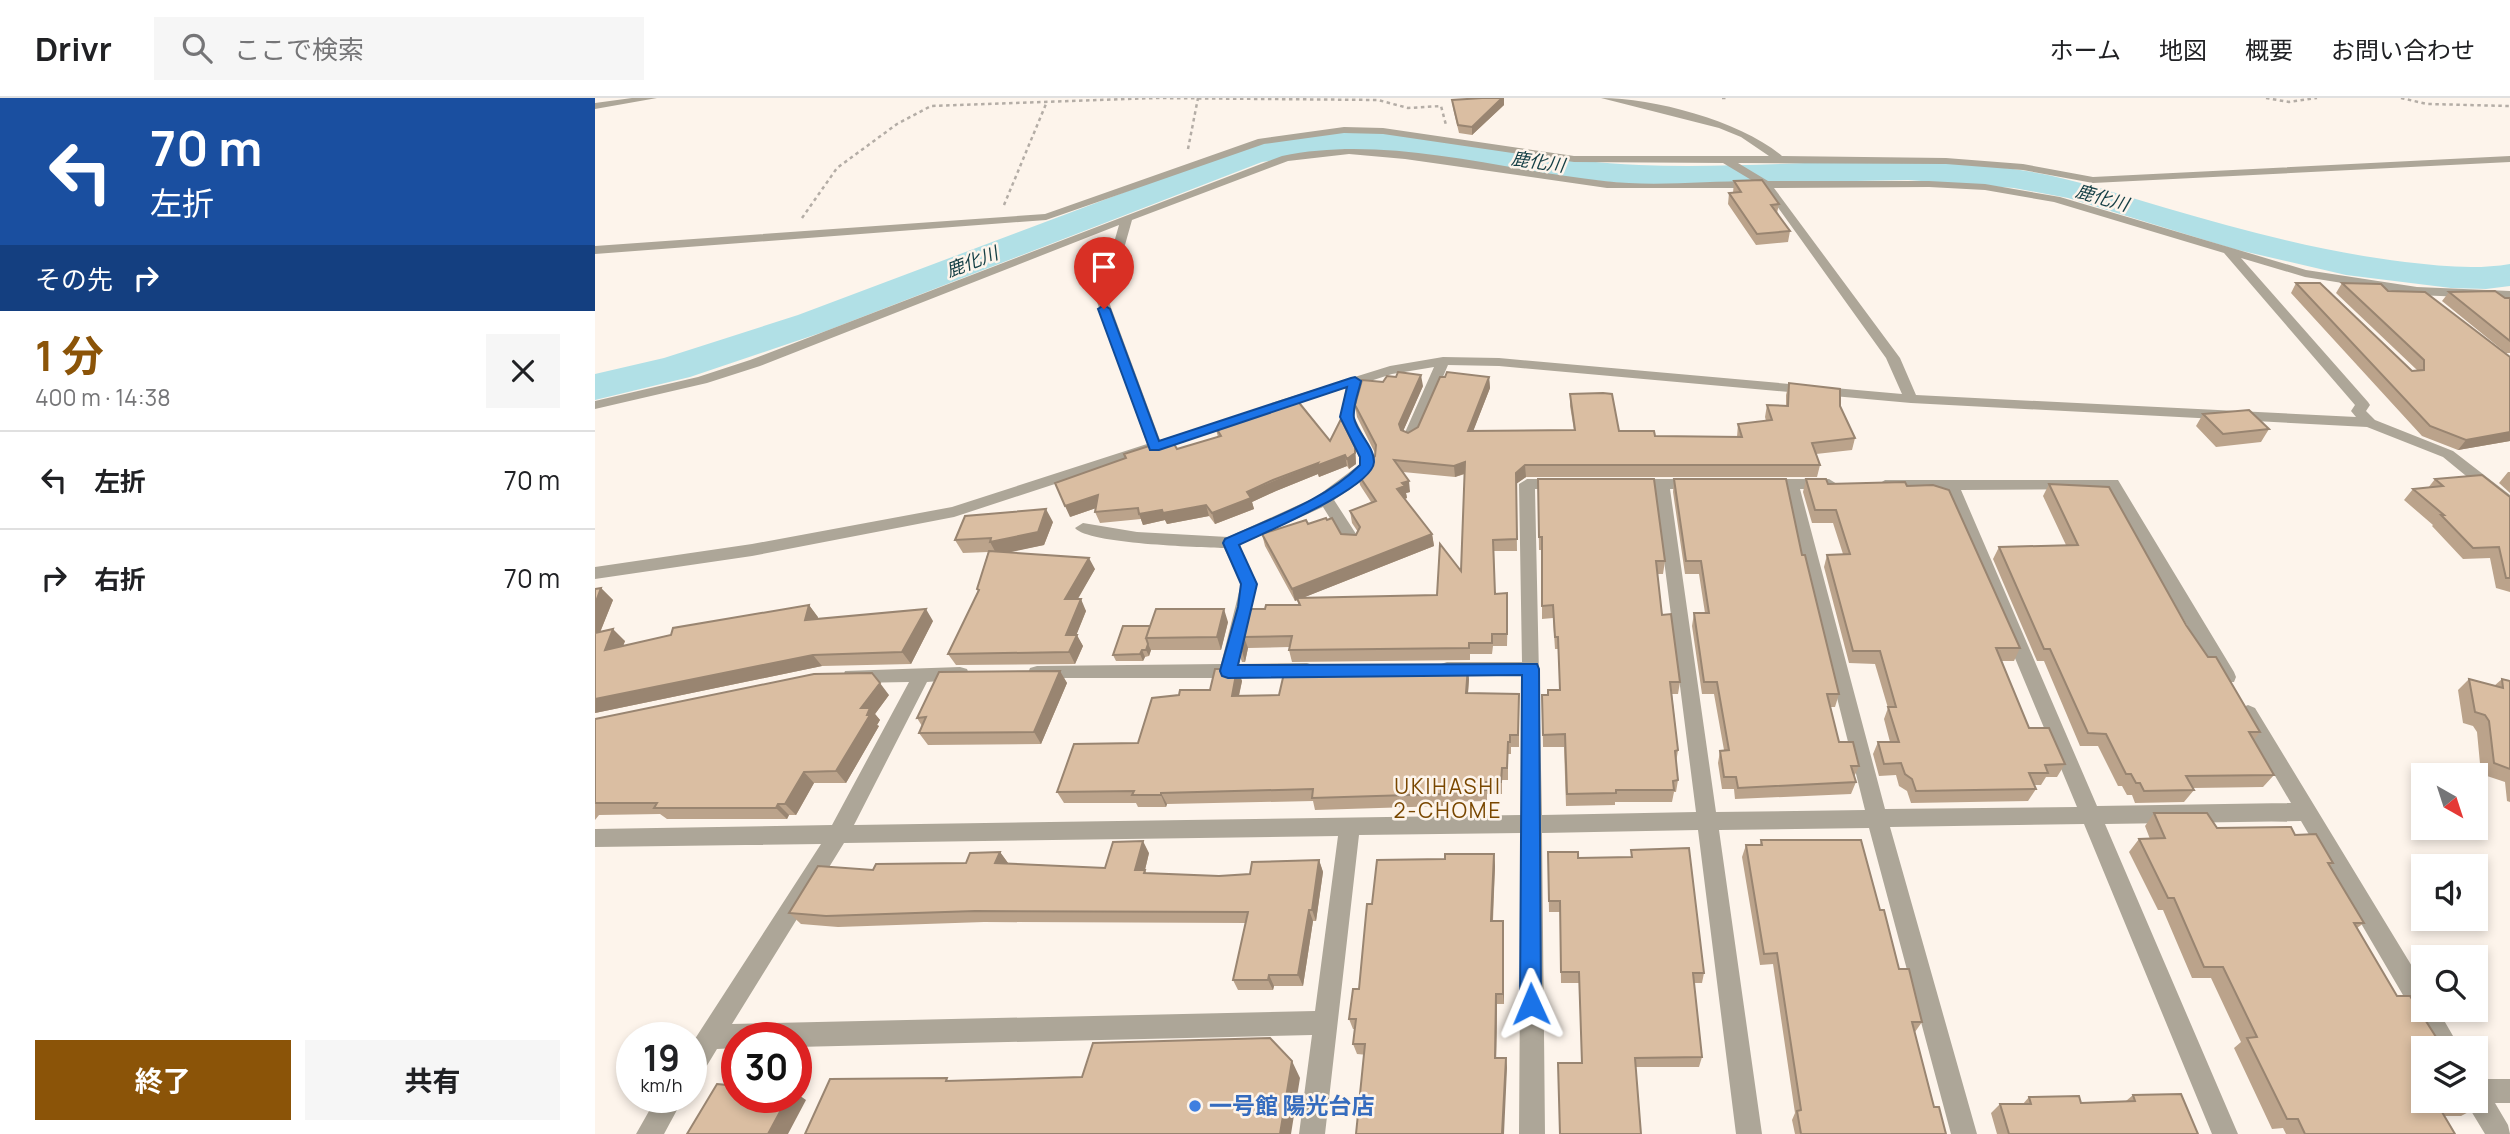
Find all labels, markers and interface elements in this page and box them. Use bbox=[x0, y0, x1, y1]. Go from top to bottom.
search box bbox=[154, 17, 644, 80]
text: Drivr bbox=[35, 26, 112, 71]
icon: search bbox=[178, 29, 216, 67]
text: ここで検索 bbox=[234, 31, 364, 67]
text: ホーム bbox=[2050, 33, 2121, 66]
text: 地図 bbox=[2159, 33, 2207, 66]
text: 概要 bbox=[2245, 33, 2293, 66]
text: お問い合わせ bbox=[2331, 33, 2475, 66]
text: 70 m bbox=[150, 114, 262, 181]
icon: left bbox=[35, 126, 126, 217]
water label: 鹿化川 bbox=[1510, 145, 1569, 177]
water label: 鹿化川 bbox=[2073, 178, 2133, 217]
text: 左折 bbox=[150, 181, 214, 225]
pin bbox=[1074, 237, 1134, 309]
water label: 鹿化川 bbox=[942, 239, 1003, 282]
icon: arrive bbox=[1085, 248, 1123, 286]
icon: right bbox=[127, 259, 165, 297]
text: その先 bbox=[35, 261, 113, 297]
text: 1 分 bbox=[35, 326, 104, 384]
button: close bbox=[486, 334, 560, 408]
text: 400 m · 14:38 bbox=[35, 381, 171, 413]
icon: left bbox=[35, 461, 73, 499]
text: 70 m bbox=[504, 462, 560, 498]
text: 左折 bbox=[94, 463, 146, 499]
icon: right bbox=[35, 559, 73, 597]
text: 70 m bbox=[504, 560, 560, 596]
text: 右折 bbox=[94, 561, 146, 597]
north arrow bbox=[2411, 763, 2489, 840]
map controls bbox=[2411, 763, 2488, 1113]
district label: UKIHASHI 2-CHOME bbox=[1393, 772, 1503, 824]
button: sound bbox=[2411, 854, 2488, 931]
button: search bbox=[2411, 945, 2488, 1022]
position arrow bbox=[1494, 967, 1568, 1041]
speed limit sign: 30 bbox=[721, 1022, 812, 1113]
text: 19 bbox=[643, 1034, 680, 1082]
button: layers bbox=[2411, 1036, 2488, 1113]
button: 終了 bbox=[35, 1040, 291, 1120]
button: 共有 bbox=[305, 1040, 560, 1120]
text: km/h bbox=[641, 1073, 682, 1097]
place label: 一号館 陽光台店 bbox=[1209, 1089, 1375, 1121]
marker: 一号館 陽光台店 bbox=[1187, 1098, 1203, 1114]

